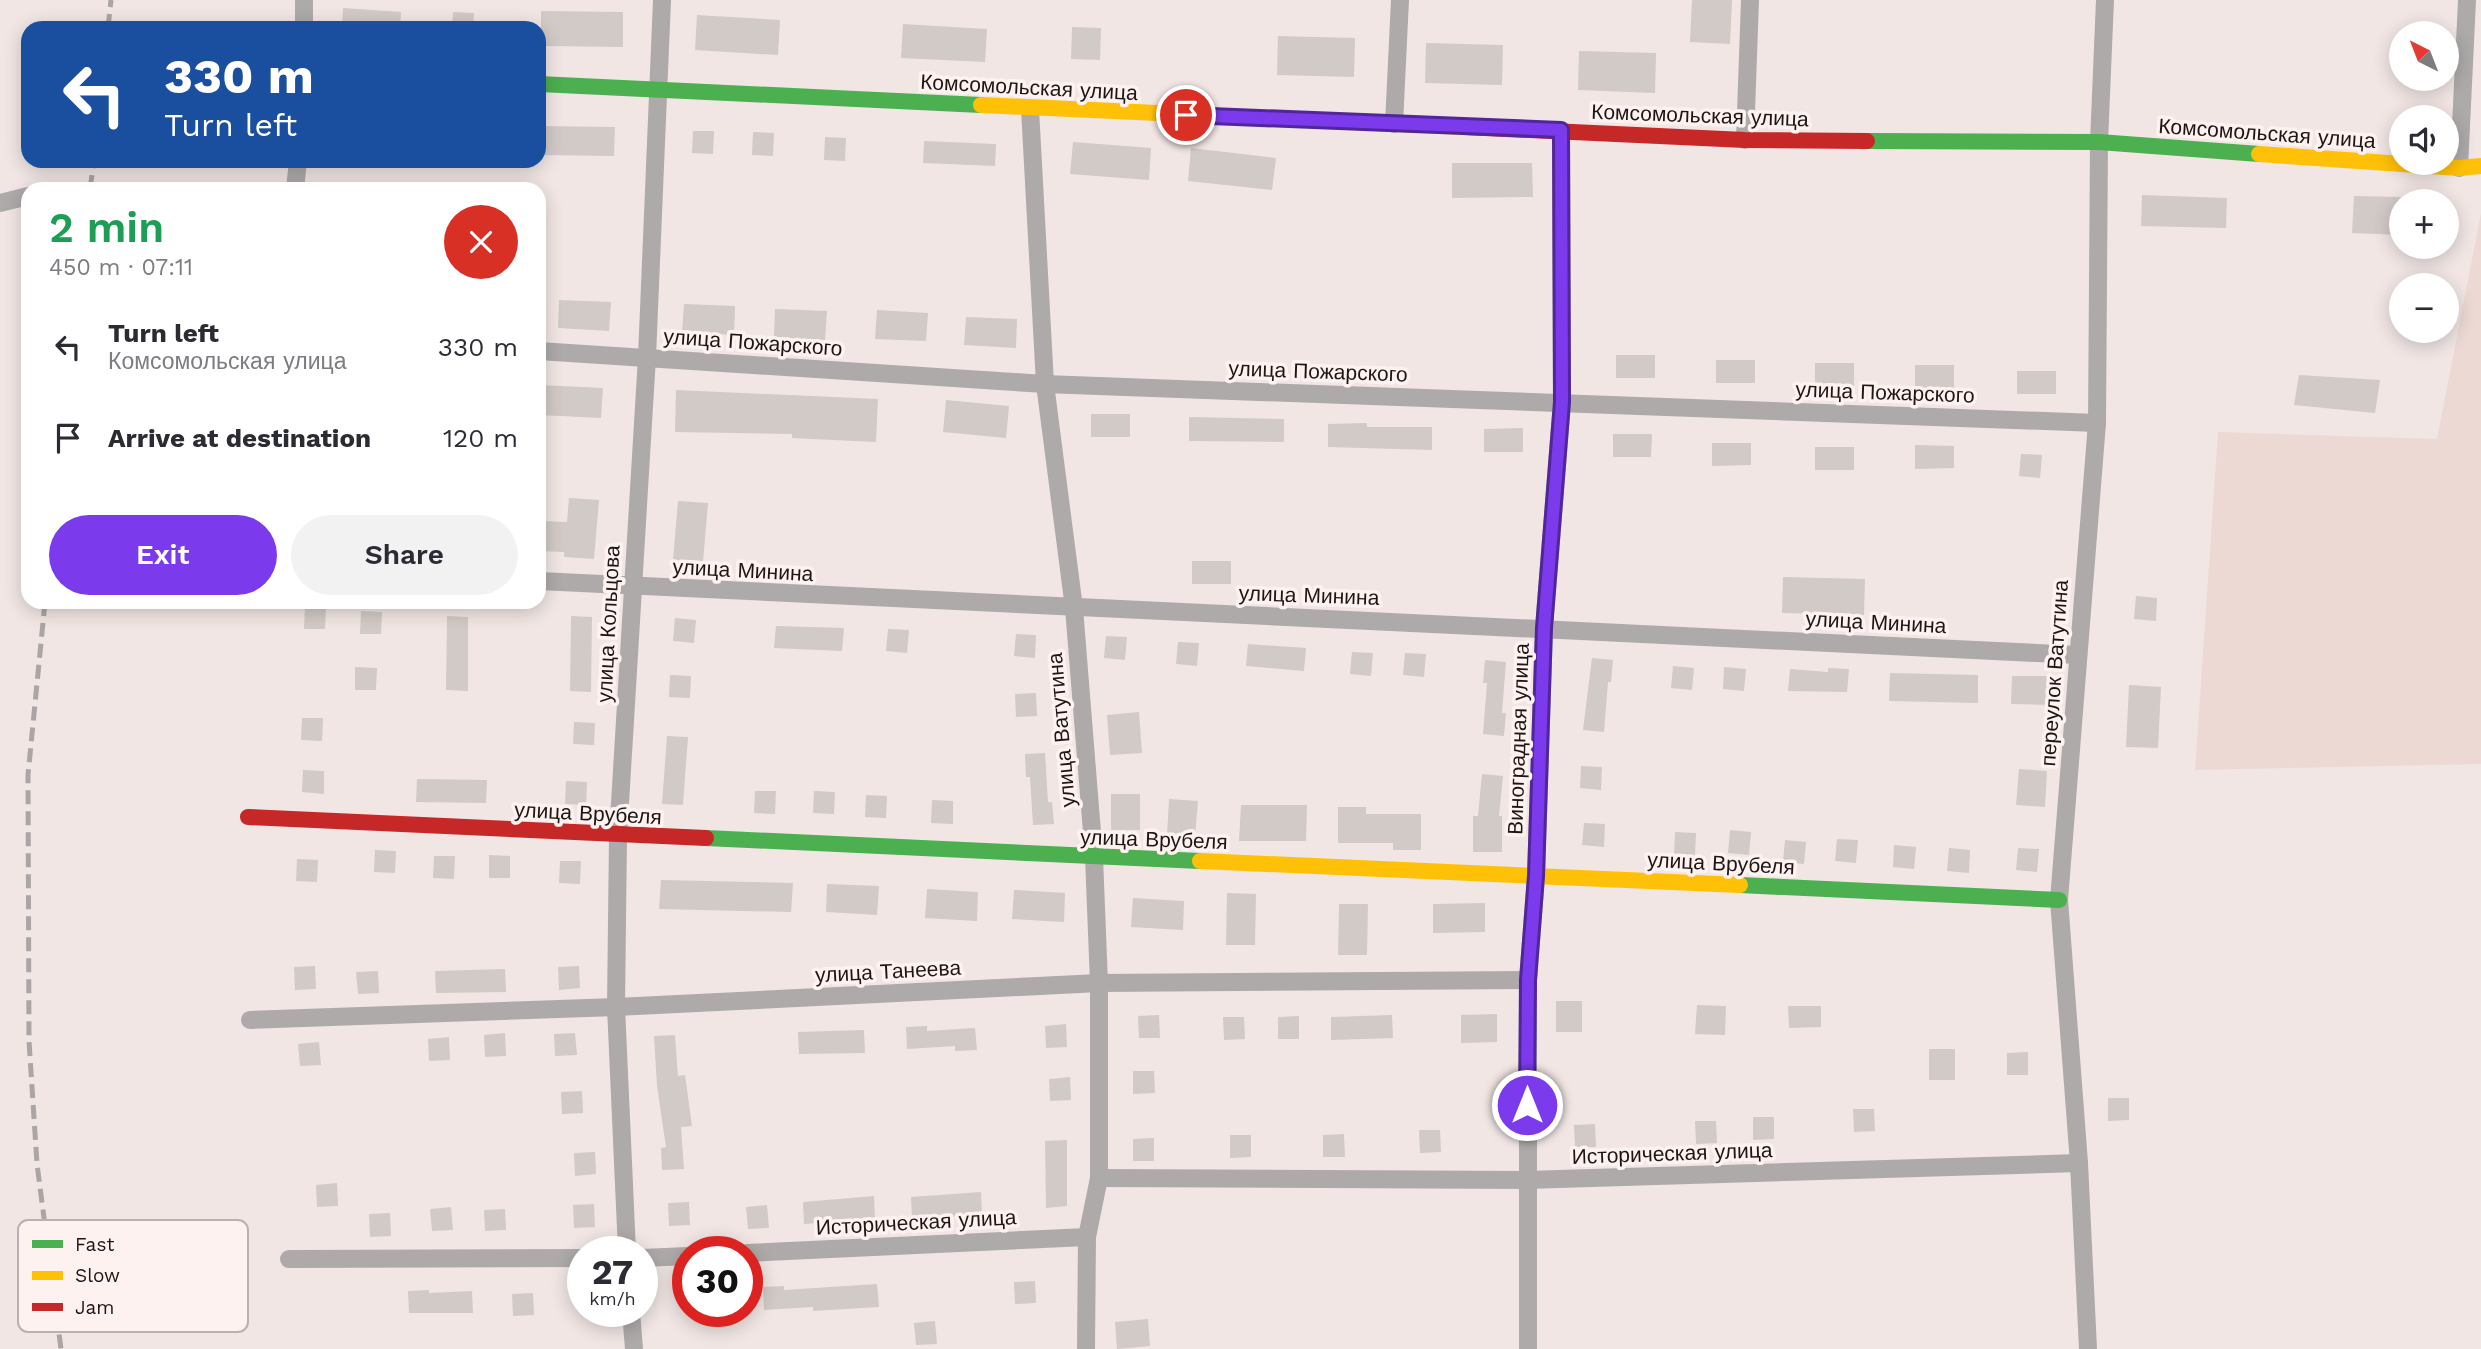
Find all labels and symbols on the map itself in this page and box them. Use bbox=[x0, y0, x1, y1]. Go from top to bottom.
north arrow bbox=[2389, 21, 2459, 91]
street label: Комсомольская улица bbox=[920, 69, 1139, 105]
pin bbox=[1156, 85, 1216, 145]
street label: Комсомольская улица bbox=[1591, 99, 1810, 131]
street label: Комсомольская улица bbox=[2158, 113, 2377, 153]
street label: улица Пожарского bbox=[663, 323, 843, 361]
street label: улица Пожарского bbox=[1228, 355, 1408, 387]
street label: улица Пожарского bbox=[1795, 376, 1975, 408]
street label: улица Кольцова bbox=[591, 544, 625, 703]
street label: улица Минина bbox=[672, 554, 814, 586]
street label: переулок Ватутина bbox=[2035, 579, 2073, 767]
street label: улица Минина bbox=[1238, 580, 1380, 610]
street label: улица Минина bbox=[1805, 606, 1947, 638]
street label: Виноградная улица bbox=[1502, 642, 1534, 835]
street label: улица Ватутина bbox=[1042, 651, 1080, 808]
street label: улица Врубеля bbox=[514, 797, 662, 829]
street label: улица Врубеля bbox=[1080, 824, 1228, 854]
street label: улица Врубеля bbox=[1647, 847, 1795, 879]
street label: улица Танеева bbox=[814, 955, 962, 987]
position arrow bbox=[1490, 1068, 1564, 1142]
street label: Историческая улица bbox=[1571, 1137, 1773, 1169]
street label: Историческая улица bbox=[815, 1204, 1017, 1240]
legend bbox=[18, 1220, 248, 1332]
text: Fast bbox=[75, 1233, 114, 1256]
speed limit sign: 30 bbox=[672, 1236, 763, 1327]
text: Slow bbox=[75, 1264, 120, 1287]
text: Jam bbox=[75, 1296, 114, 1319]

